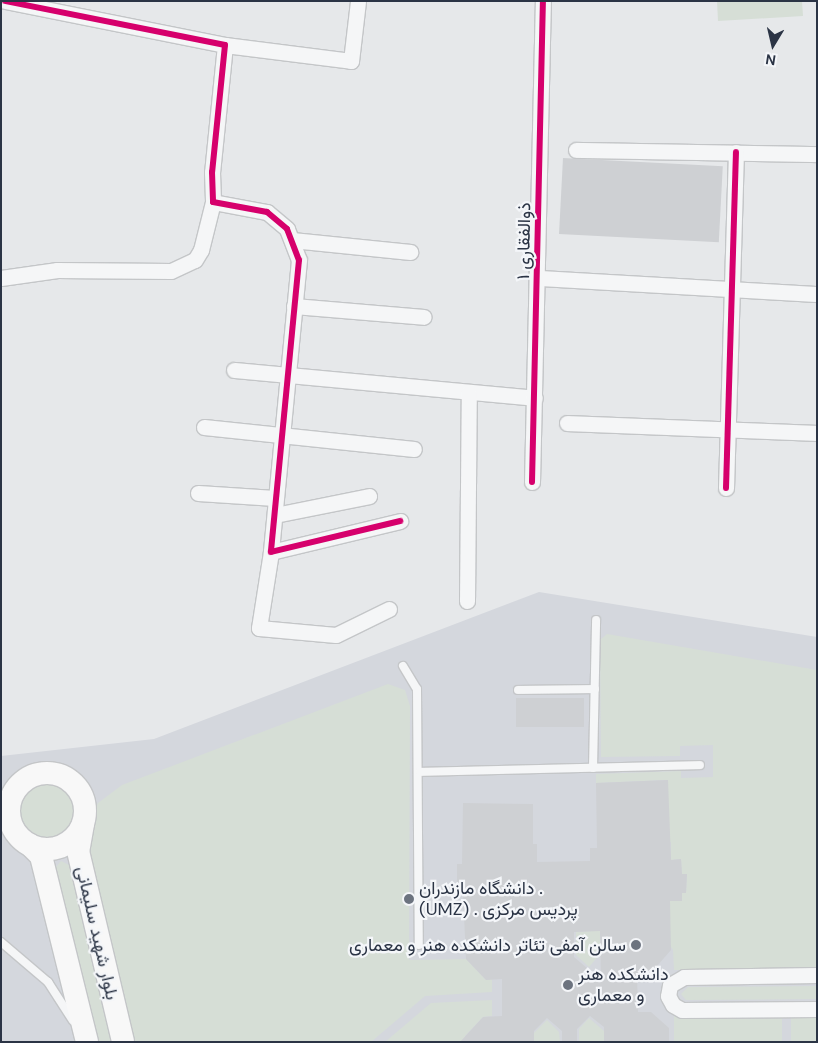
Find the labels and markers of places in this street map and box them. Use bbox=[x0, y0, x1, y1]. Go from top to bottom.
place label: دانشگاه مازندران . (UMZ) . پردیس مرکزی bbox=[419, 878, 578, 921]
marker: دانشگاه مازندران . (UMZ) . پردیس مرکزی bbox=[403, 893, 415, 905]
place label: سالن آمفی تئاتر دانشکده هنر و معماری bbox=[349, 934, 626, 956]
marker: سالن آمفی تئاتر دانشکده هنر و معماری bbox=[630, 939, 642, 951]
place label: دانشکده هنر و معماری bbox=[578, 964, 669, 1006]
marker: دانشکده هنر و معماری bbox=[562, 979, 574, 991]

